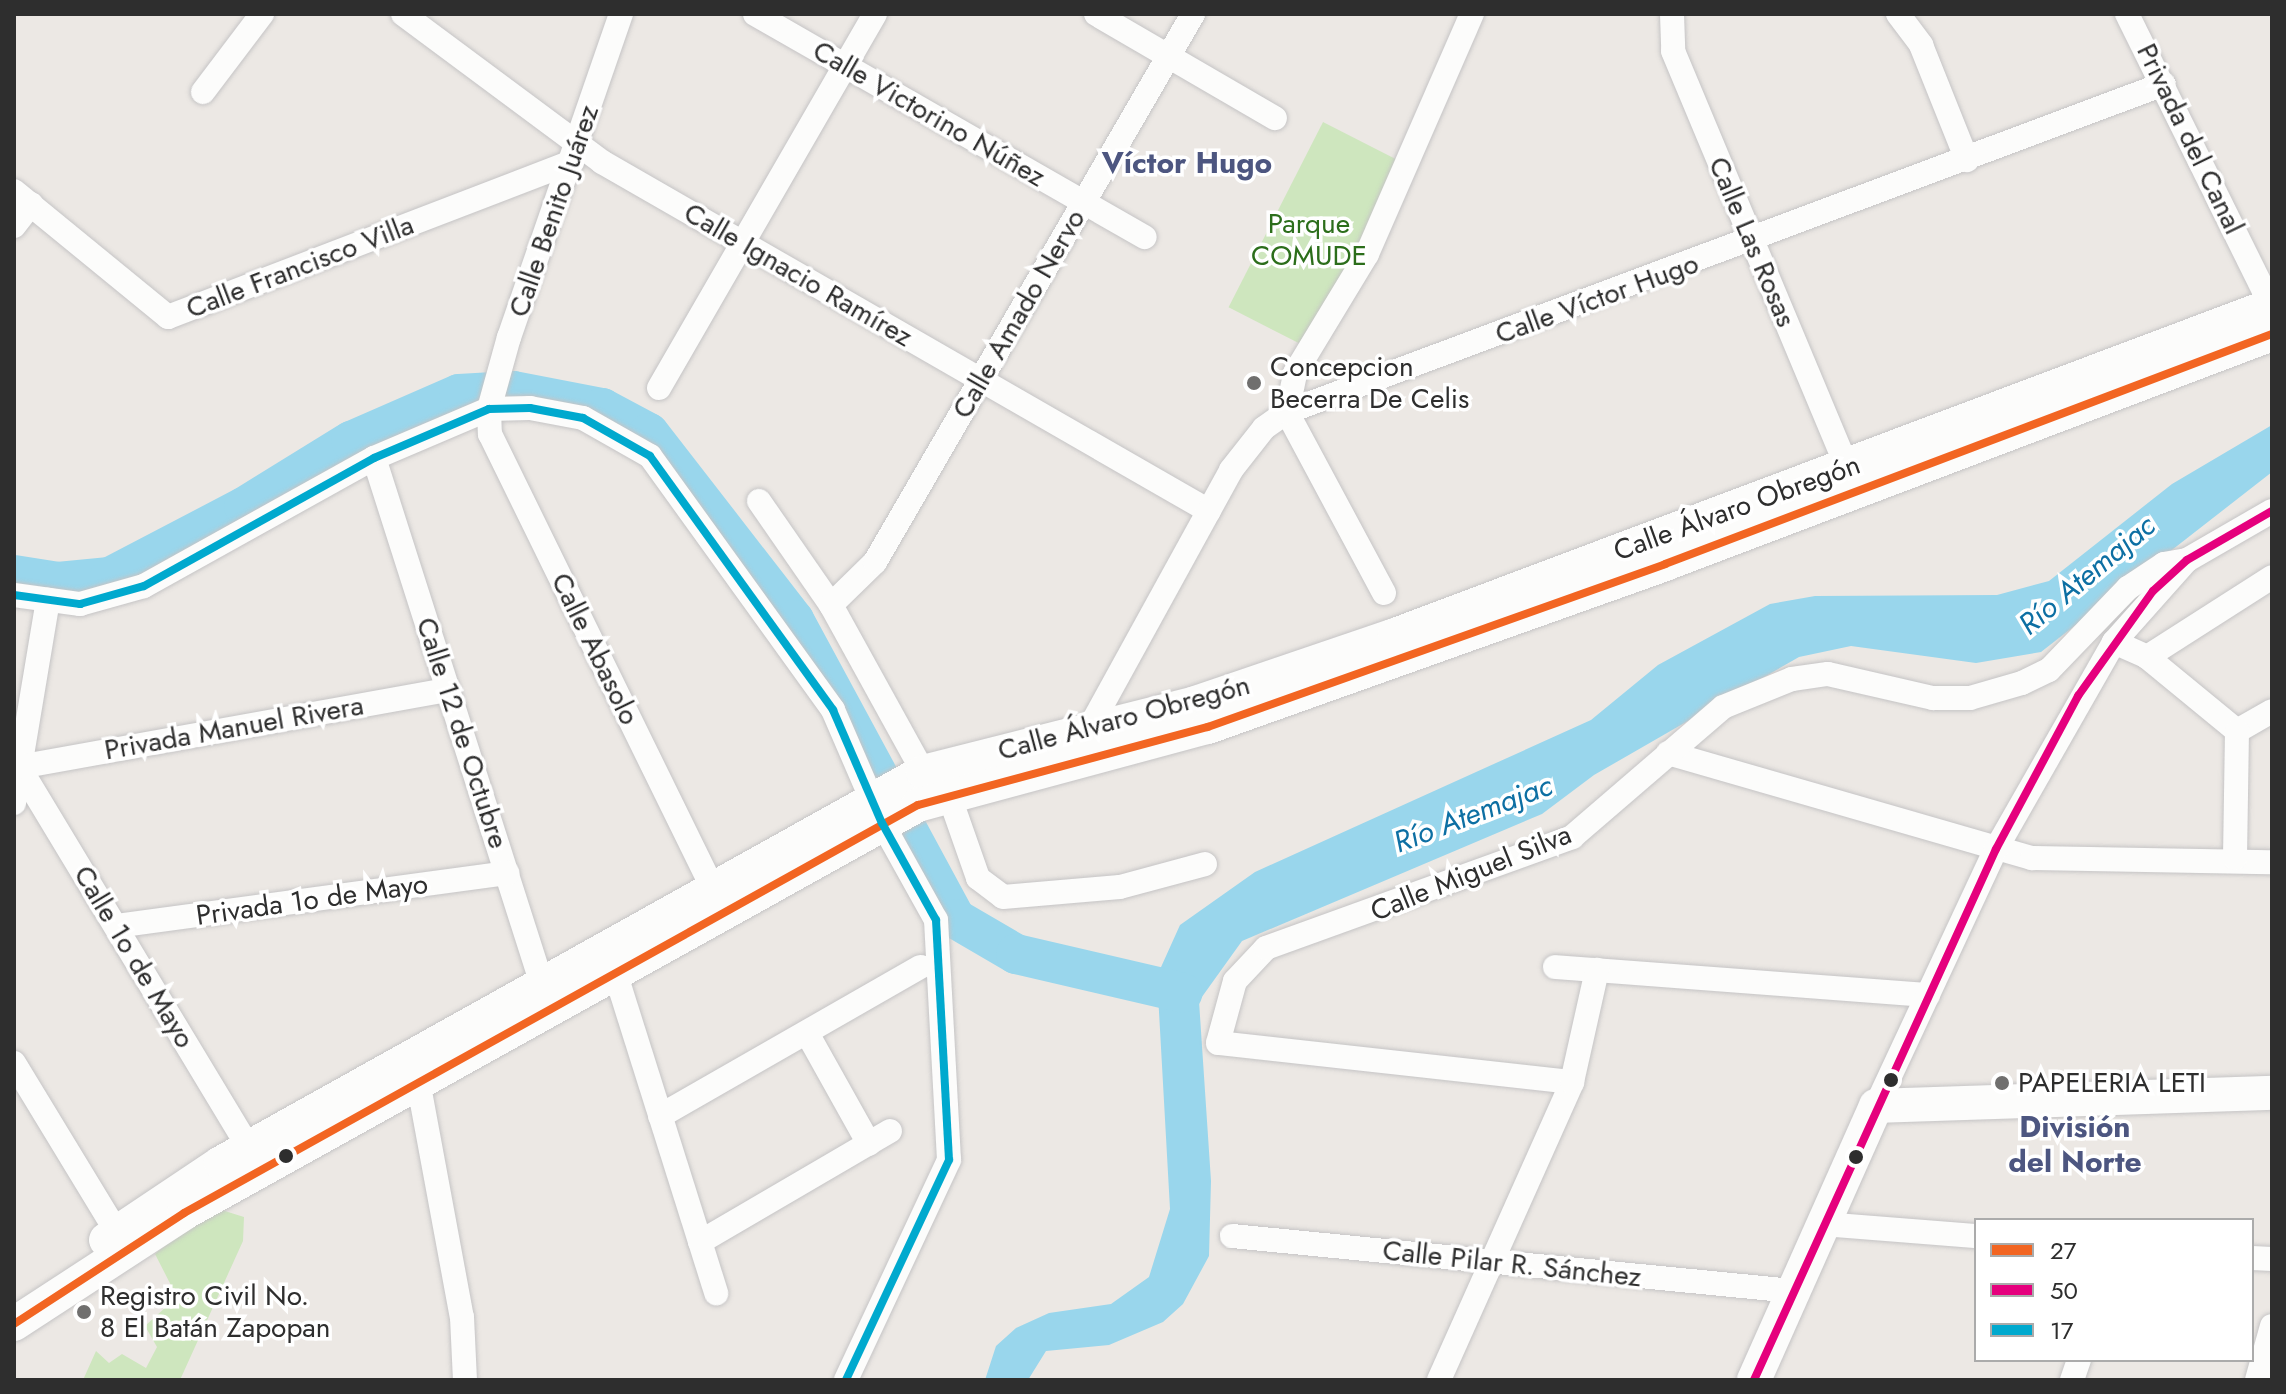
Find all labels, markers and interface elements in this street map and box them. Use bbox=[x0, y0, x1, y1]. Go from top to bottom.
street label: Calle Victorino Núñez bbox=[807, 34, 1051, 194]
street label: Privada del Canal bbox=[2129, 38, 2251, 240]
street label: Calle Benito Juárez bbox=[502, 101, 606, 321]
district label: Víctor Hugo bbox=[1102, 145, 1272, 181]
street label: Calle Las Rosas bbox=[1701, 152, 1803, 332]
street label: Calle Ignacio Ramírez bbox=[678, 196, 918, 354]
street label: Calle Amado Nervo bbox=[946, 204, 1092, 424]
park label: Parque COMUDE bbox=[1251, 207, 1367, 273]
street label: Calle Francisco Villa bbox=[182, 208, 418, 326]
street label: Calle Víctor Hugo bbox=[1491, 247, 1703, 351]
place label: Concepcion Becerra De Celis bbox=[1270, 350, 1469, 416]
marker: Concepcion Becerra De Celis bbox=[1245, 374, 1263, 392]
street label: Calle Álvaro Obregón bbox=[1609, 448, 1865, 568]
water label: Río Atemajac bbox=[2011, 508, 2163, 642]
street label: Calle Abasolo bbox=[544, 568, 646, 730]
street label: Calle 12 de Octubre bbox=[409, 613, 515, 853]
street label: Calle Álvaro Obregón bbox=[994, 668, 1254, 768]
street label: Privada Manuel Rivera bbox=[102, 689, 366, 767]
water label: Río Atemajac bbox=[1389, 767, 1557, 861]
street label: Calle Miguel Silva bbox=[1366, 818, 1576, 928]
street label: Calle 1o de Mayo bbox=[66, 860, 202, 1054]
street label: Privada 1o de Mayo bbox=[194, 867, 430, 933]
place label: PAPELERIA LETI bbox=[2018, 1066, 2206, 1100]
unlabelled marker bbox=[1883, 1072, 1899, 1088]
marker: PAPELERIA LETI bbox=[1993, 1074, 2011, 1092]
district label: División del Norte bbox=[2008, 1109, 2142, 1180]
unlabelled marker bbox=[278, 1148, 294, 1164]
unlabelled marker bbox=[1848, 1149, 1864, 1165]
legend bbox=[1974, 1218, 2254, 1362]
text: 27 bbox=[2050, 1233, 2076, 1268]
street label: Calle Pilar R. Sánchez bbox=[1381, 1234, 1643, 1294]
text: 50 bbox=[2050, 1273, 2078, 1308]
place label: Registro Civil No. 8 El Batán Zapopan bbox=[100, 1279, 331, 1345]
marker: Registro Civil No. 8 El Batán Zapopan bbox=[75, 1303, 93, 1321]
text: 17 bbox=[2050, 1313, 2073, 1348]

